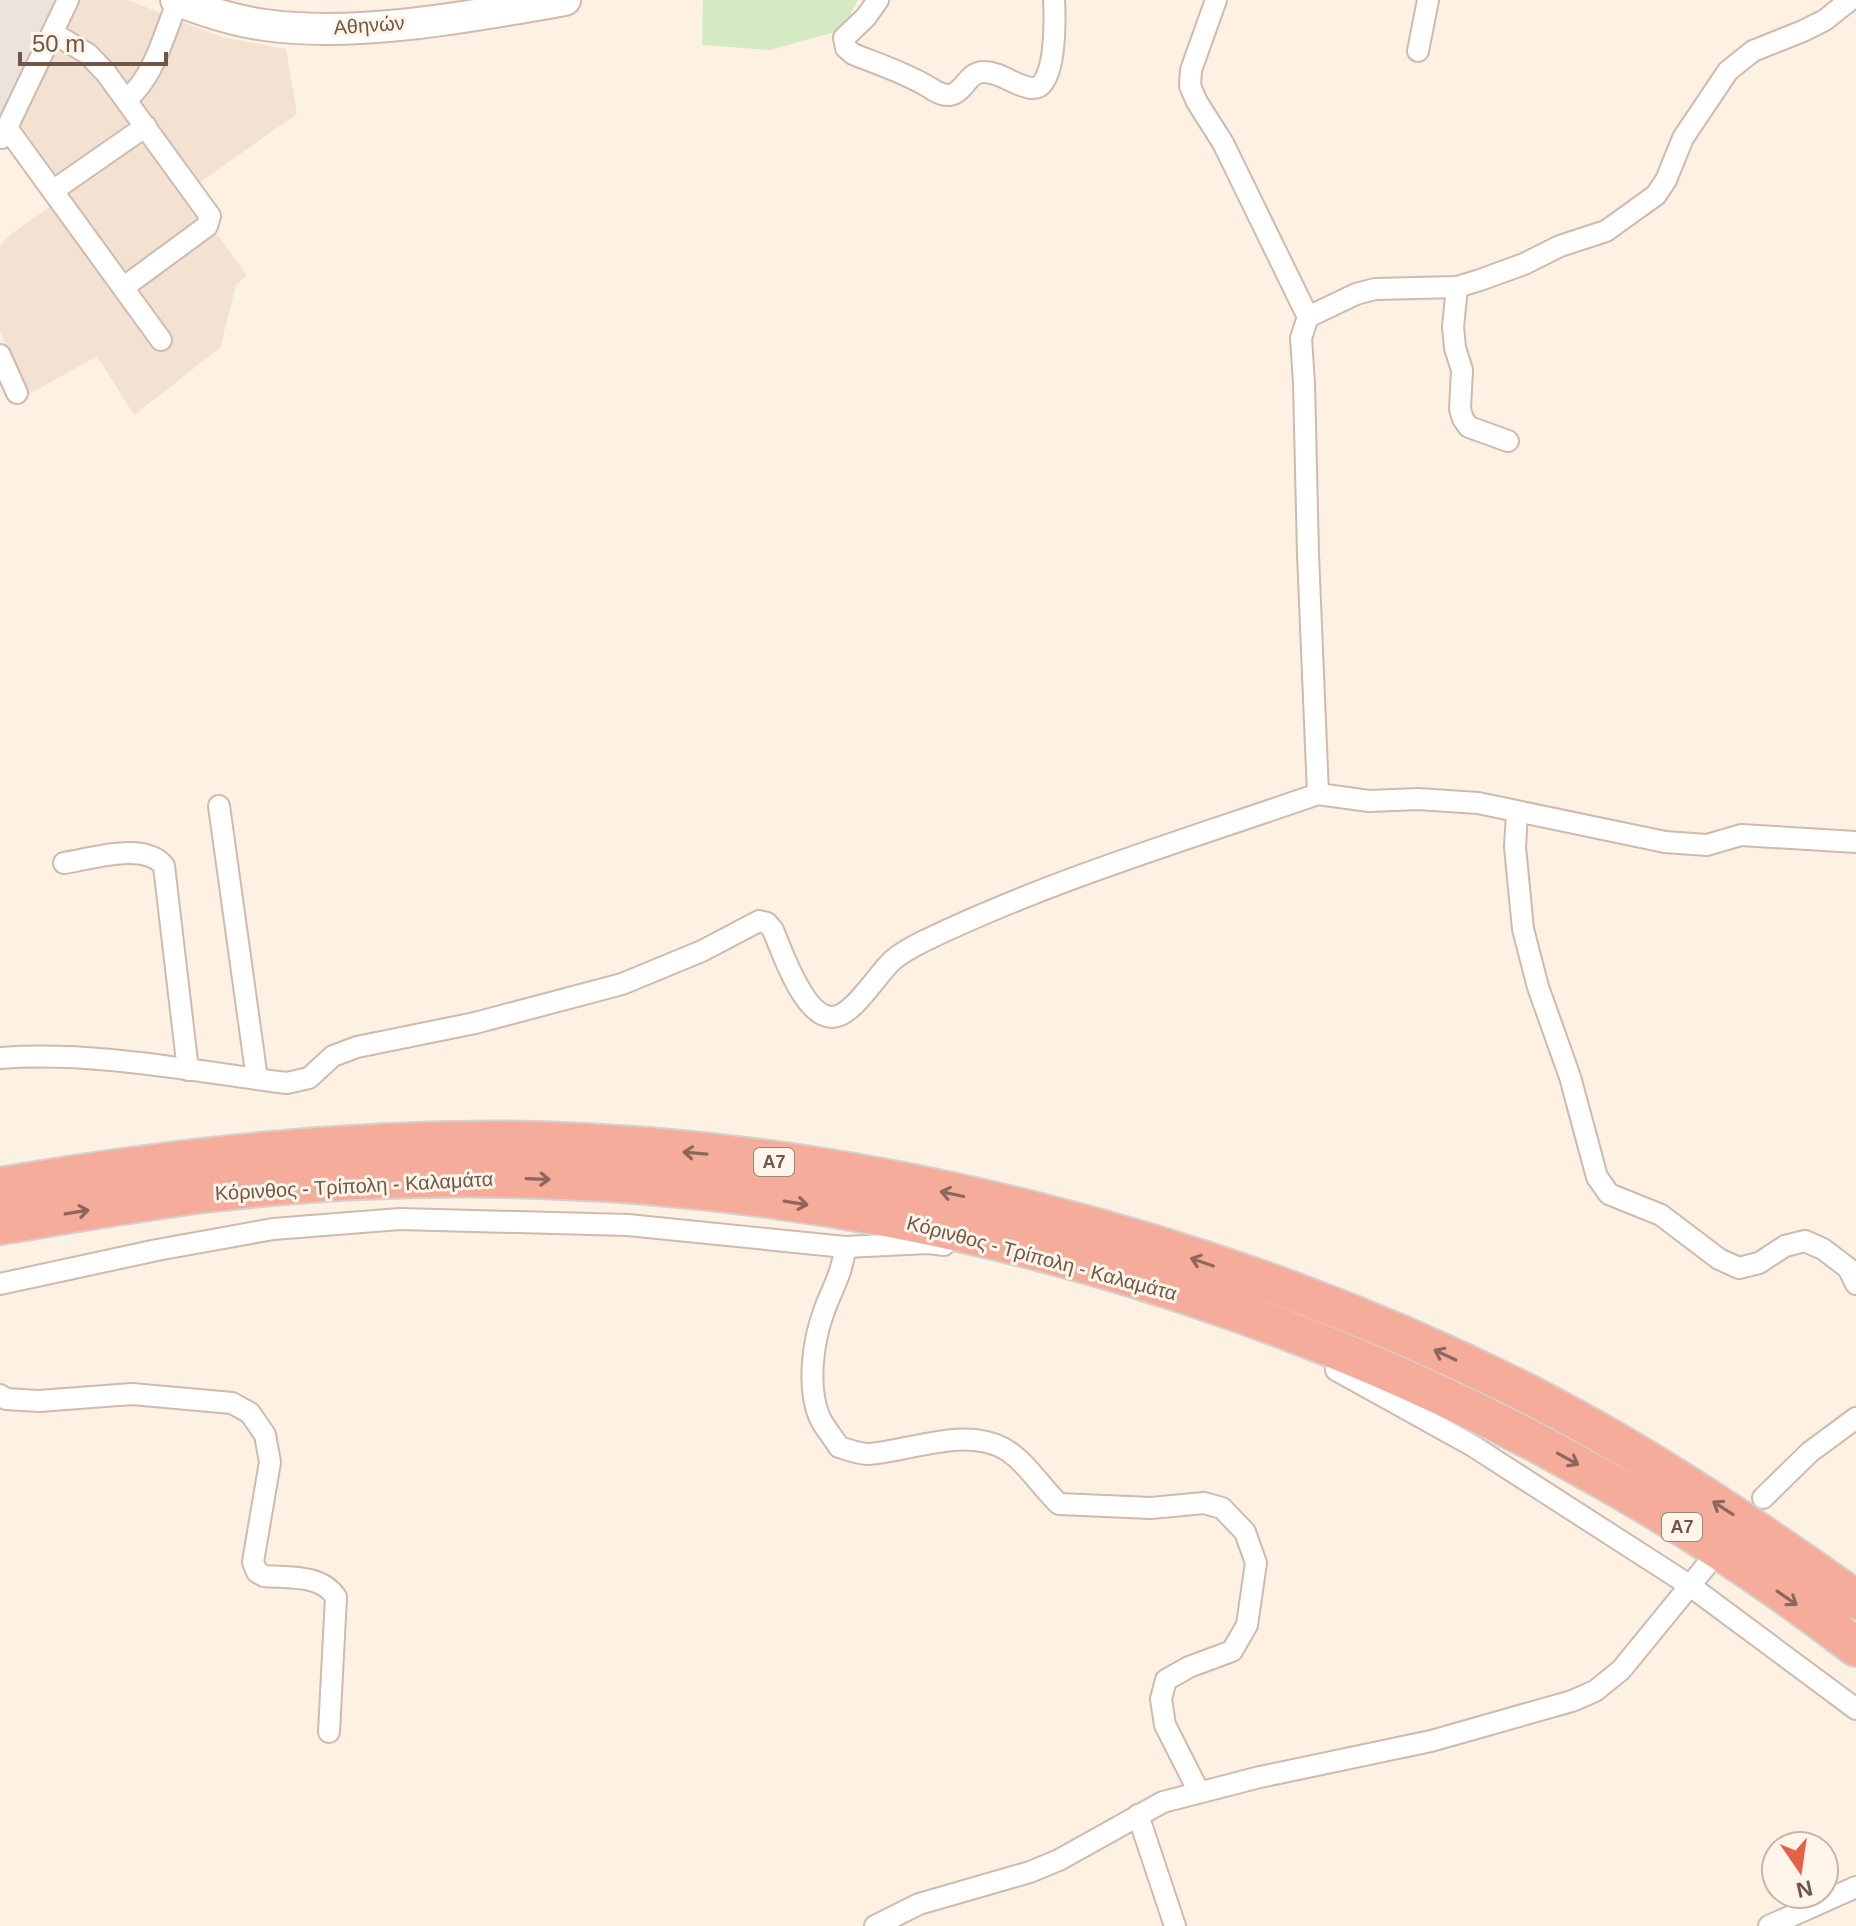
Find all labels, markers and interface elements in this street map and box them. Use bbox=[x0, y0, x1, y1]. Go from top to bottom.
street label: Αθηνών bbox=[333, 12, 405, 38]
scale bar bbox=[20, 16, 166, 66]
text: 50 m bbox=[32, 30, 85, 57]
one-way arrow bbox=[682, 1145, 709, 1160]
road number: Α7 bbox=[754, 1148, 794, 1176]
street label: Κόρινθος - Τρίπολη - Καλαμάτα bbox=[214, 1168, 494, 1204]
one-way arrow bbox=[524, 1172, 550, 1187]
one-way arrow bbox=[939, 1185, 965, 1200]
one-way arrow bbox=[783, 1196, 808, 1211]
one-way arrow bbox=[64, 1204, 89, 1219]
street label: Κόρινθος - Τρίπολη - Καλαμάτα bbox=[905, 1211, 1179, 1305]
one-way arrow bbox=[1190, 1253, 1215, 1268]
one-way arrow bbox=[1433, 1347, 1457, 1362]
one-way arrow bbox=[1555, 1452, 1579, 1467]
one-way arrow bbox=[1712, 1499, 1735, 1515]
road number: Α7 bbox=[1662, 1513, 1702, 1541]
one-way arrow bbox=[1776, 1589, 1798, 1606]
north arrow bbox=[1760, 1830, 1840, 1910]
text: N bbox=[1794, 1875, 1815, 1903]

